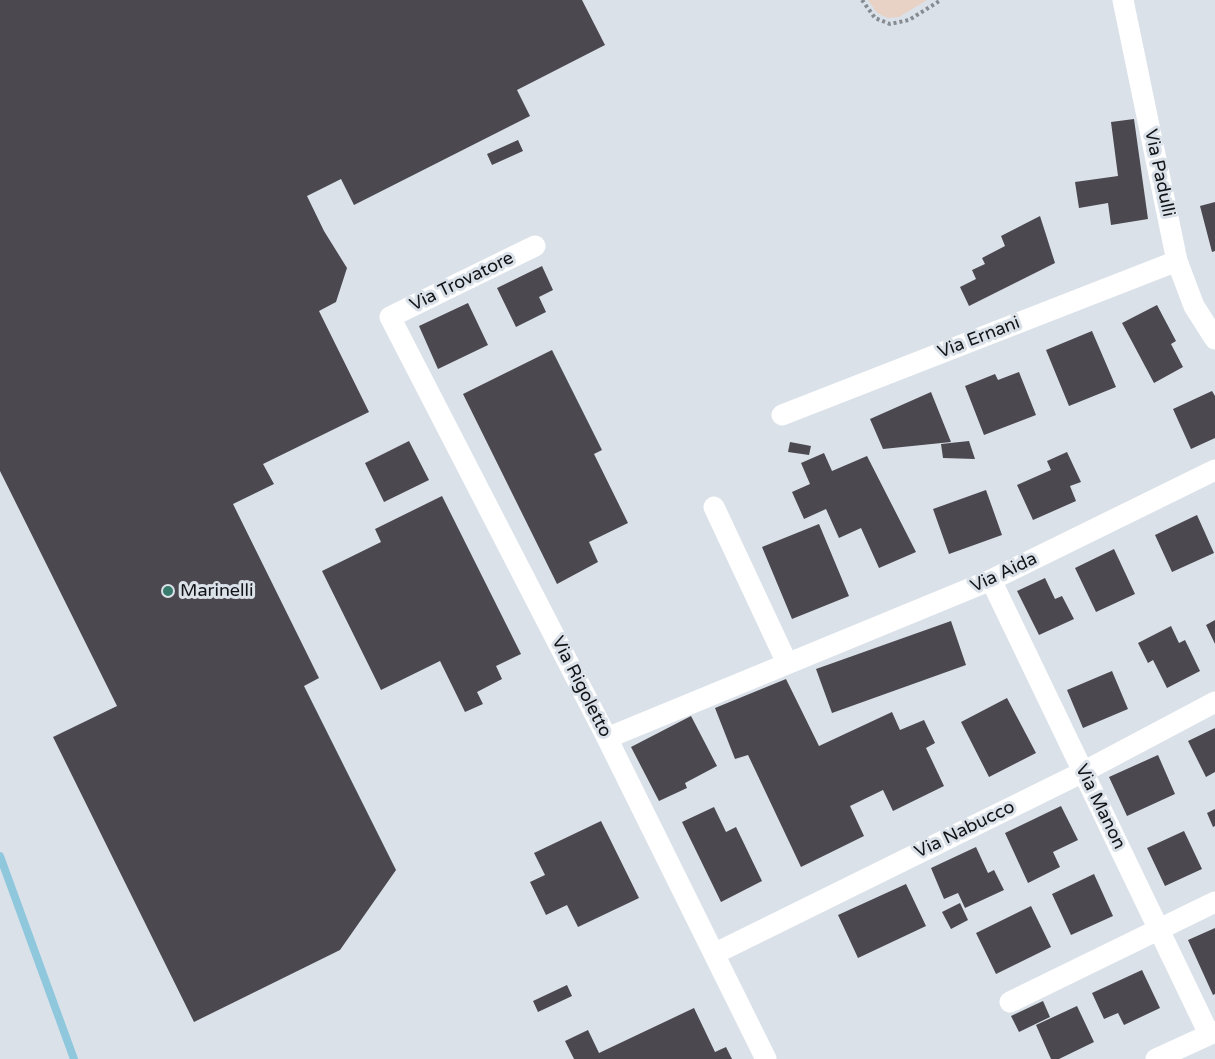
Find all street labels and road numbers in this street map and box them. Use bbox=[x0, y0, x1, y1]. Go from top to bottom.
street label: Via Padulli bbox=[1139, 127, 1179, 219]
street label: Via Trovatore bbox=[407, 248, 517, 316]
street label: Via Ernani bbox=[935, 312, 1023, 364]
street label: Via Aida bbox=[967, 548, 1041, 598]
street label: Via Rigoletto bbox=[546, 633, 616, 741]
street label: Via Manon bbox=[1070, 761, 1130, 853]
street label: Via Nabucco bbox=[912, 797, 1018, 863]

